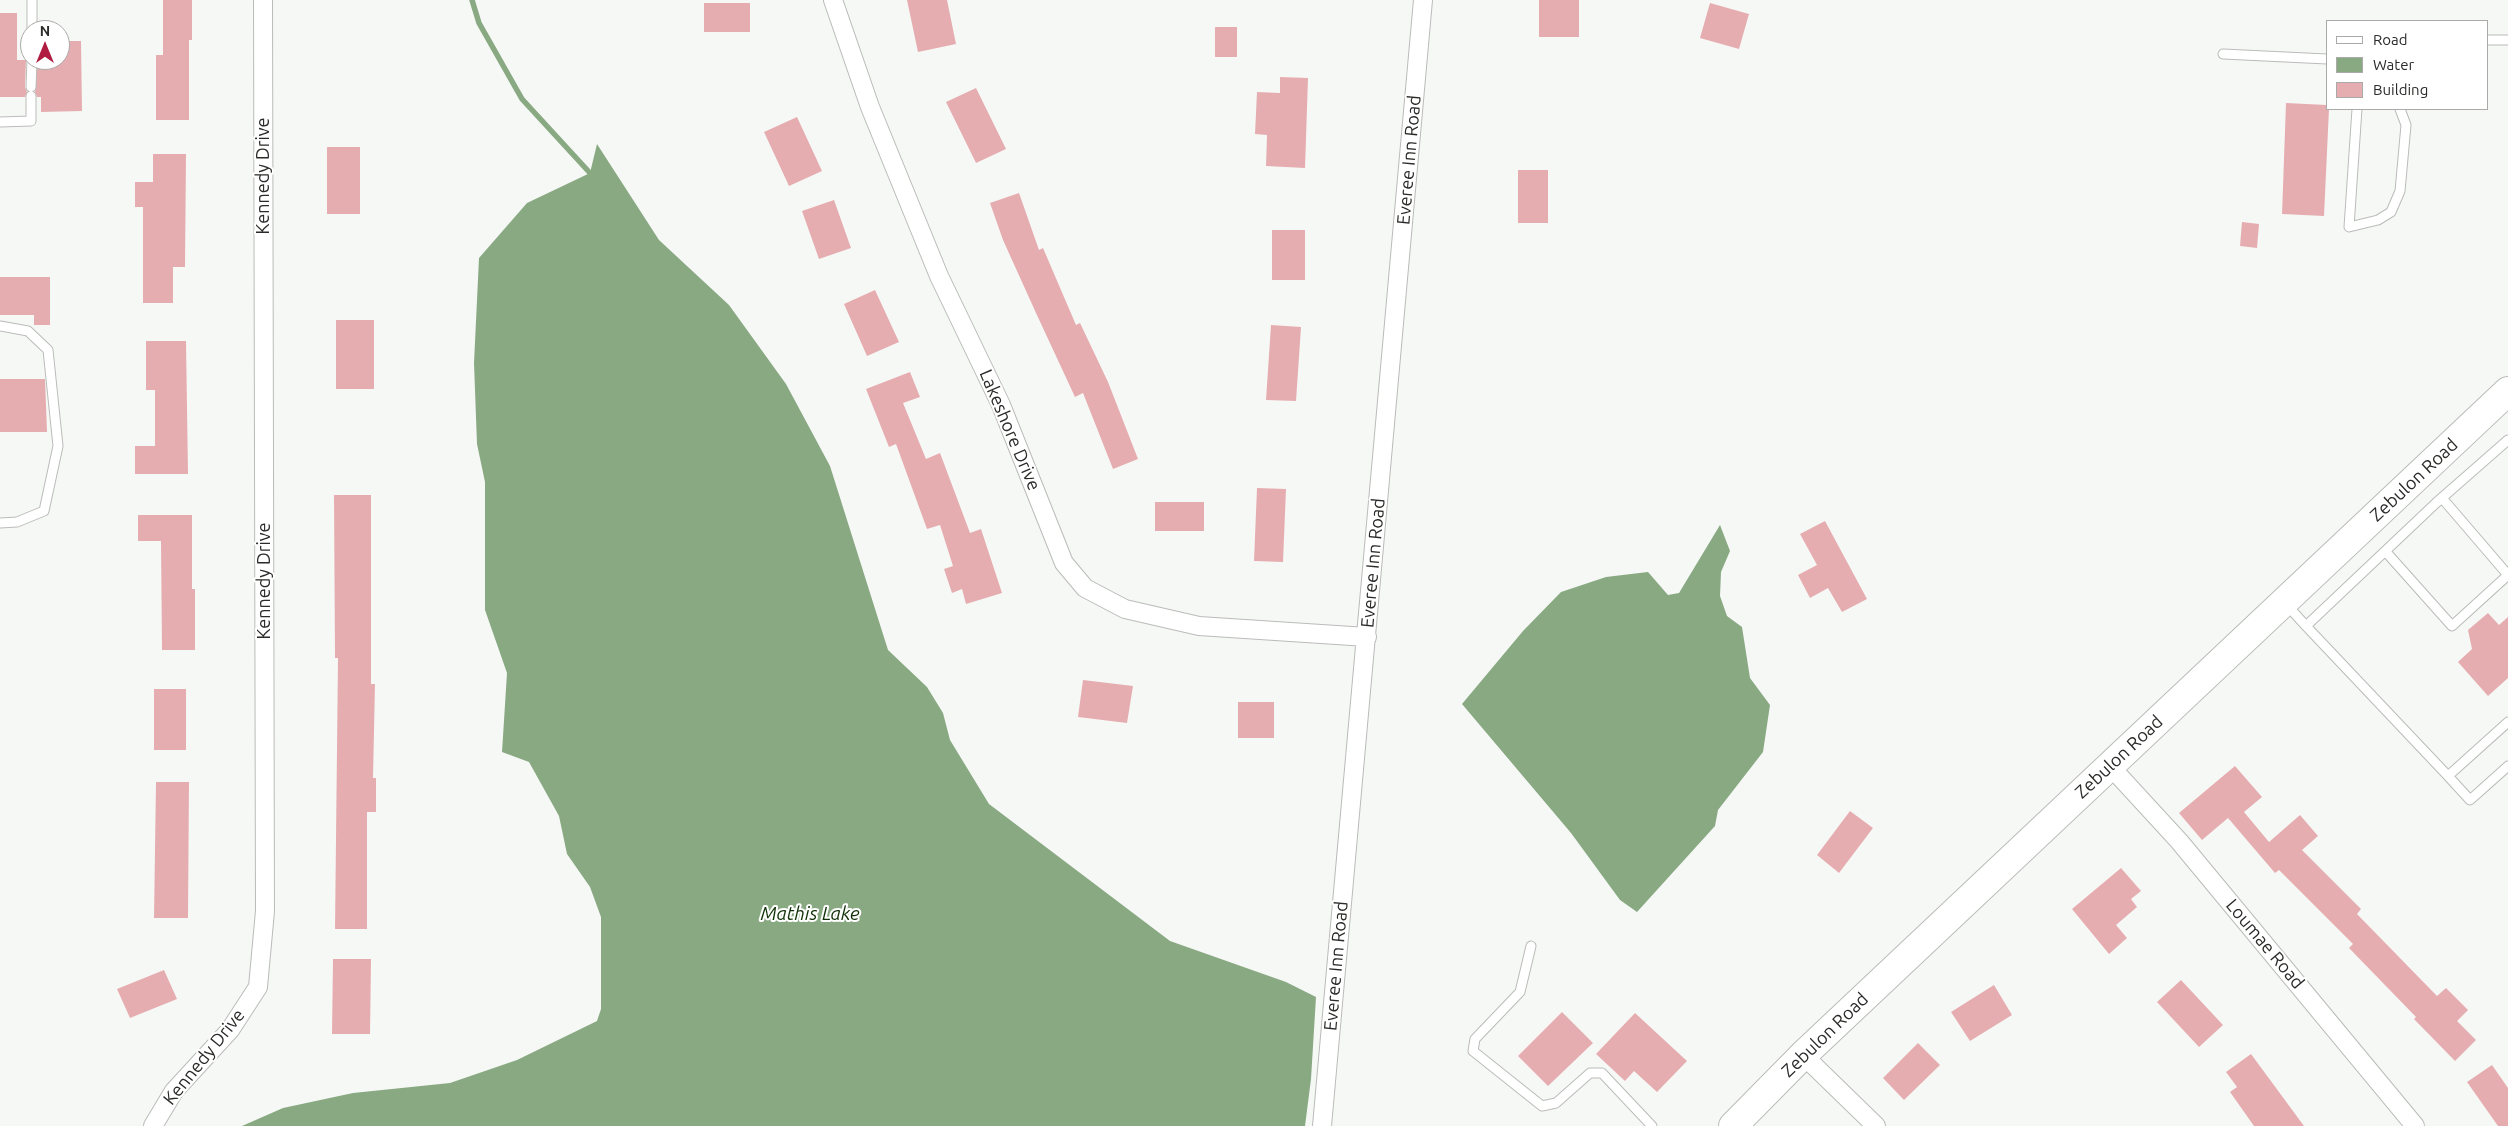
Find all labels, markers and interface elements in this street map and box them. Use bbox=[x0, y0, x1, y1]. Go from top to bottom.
north arrow bbox=[20, 20, 70, 70]
legend bbox=[2326, 20, 2488, 110]
text: N bbox=[40, 23, 50, 39]
text: Road bbox=[2373, 31, 2408, 48]
text: Water bbox=[2373, 56, 2414, 73]
text: Building bbox=[2373, 81, 2428, 98]
street label: Everee Inn Road bbox=[1393, 94, 1425, 226]
street label: Kennedy Drive bbox=[252, 117, 274, 235]
street label: Lakeshore Drive bbox=[975, 366, 1045, 494]
street label: Zebulon Road bbox=[2366, 434, 2462, 526]
street label: Everee Inn Road bbox=[1357, 497, 1389, 629]
street label: Kennedy Drive bbox=[253, 522, 275, 640]
street label: Zebulon Road bbox=[2071, 711, 2167, 803]
street label: Loumae Road bbox=[2221, 895, 2309, 993]
street label: Everee Inn Road bbox=[1320, 900, 1352, 1032]
water label: Mathis Lake bbox=[760, 903, 860, 925]
street label: Zebulon Road bbox=[1777, 988, 1873, 1082]
street label: Kennedy Drive bbox=[159, 1005, 249, 1109]

